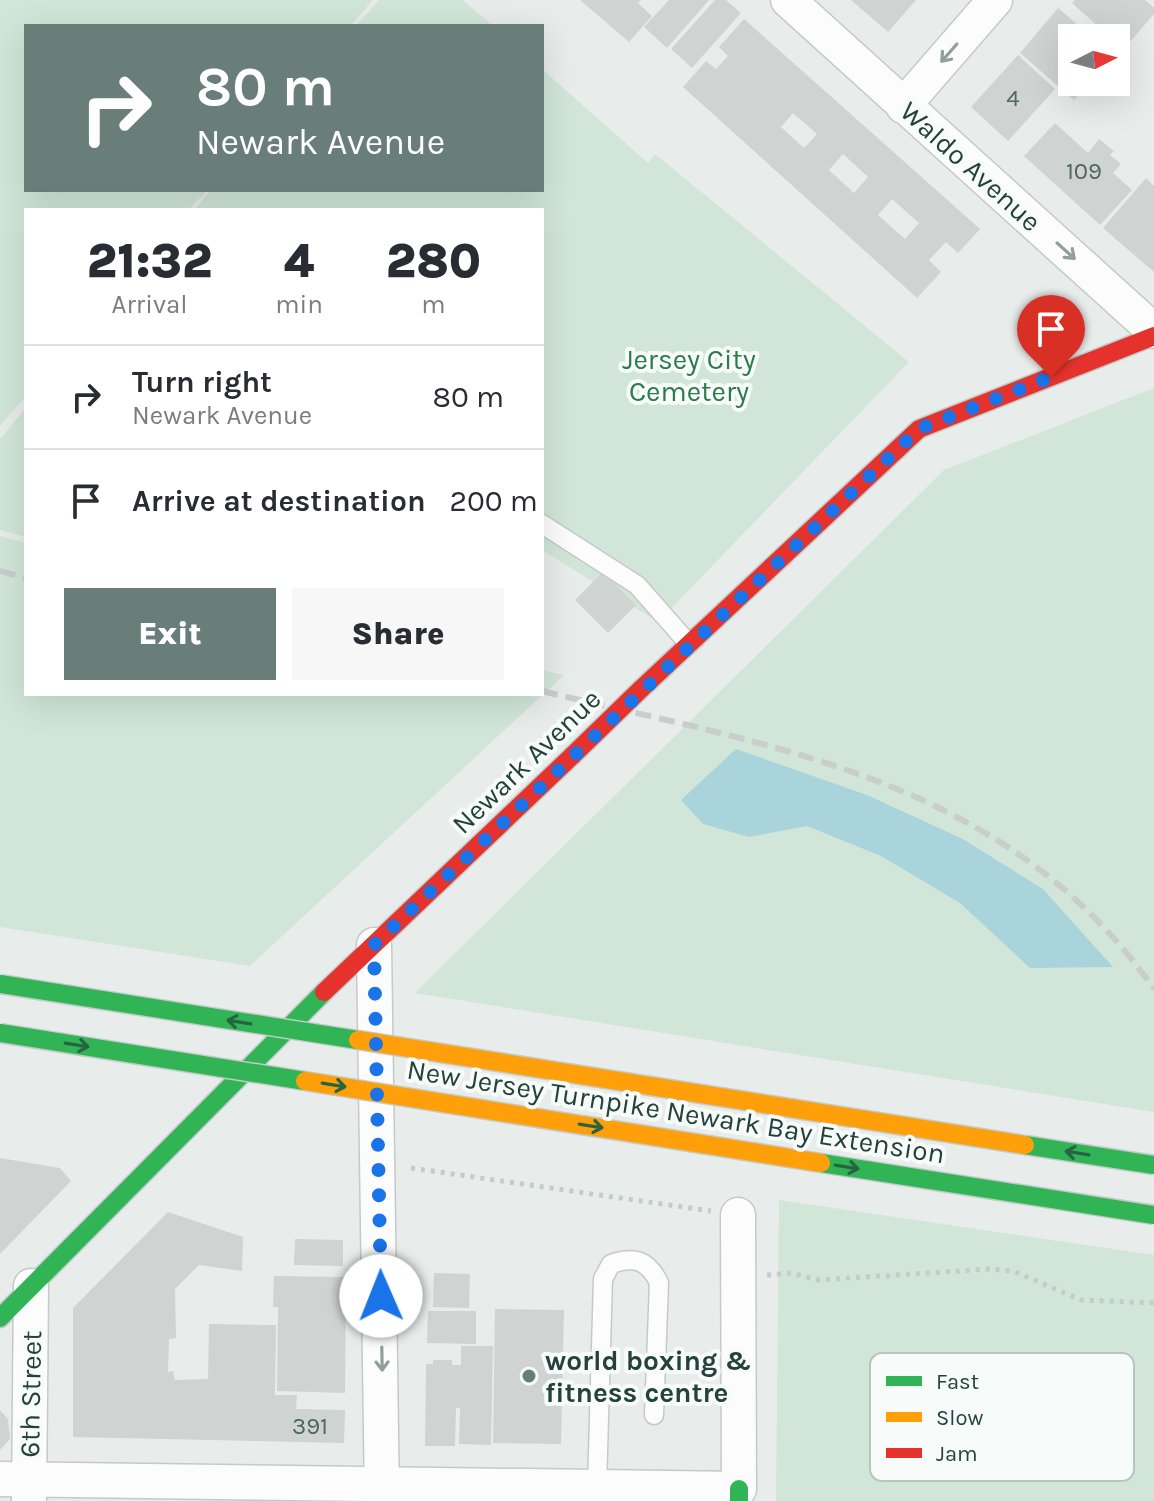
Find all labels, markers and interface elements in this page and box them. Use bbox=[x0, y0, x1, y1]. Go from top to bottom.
north arrow bbox=[1058, 24, 1130, 96]
map controls bbox=[1058, 24, 1130, 96]
one-way arrow bbox=[940, 43, 958, 63]
text: 80 m bbox=[196, 54, 335, 119]
icon: right bbox=[64, 56, 168, 160]
house number: 4 bbox=[1006, 84, 1020, 112]
street label: Waldo Avenue bbox=[893, 95, 1048, 238]
text: Newark Avenue bbox=[196, 121, 445, 163]
house number: 109 bbox=[1066, 157, 1102, 185]
text: 21:32 bbox=[87, 233, 212, 289]
text: 4 bbox=[284, 233, 314, 289]
text: 280 bbox=[386, 233, 481, 289]
one-way arrow bbox=[1056, 242, 1076, 261]
text: Arrival bbox=[112, 289, 188, 320]
text: min bbox=[275, 289, 323, 320]
text: m bbox=[421, 289, 446, 320]
pin bbox=[1017, 295, 1085, 377]
icon: arrive bbox=[1029, 307, 1073, 351]
park label: Jersey City Cemetery bbox=[622, 343, 756, 408]
text: Turn right bbox=[132, 364, 272, 400]
icon: right bbox=[64, 375, 108, 419]
text: 80 m bbox=[433, 379, 504, 415]
text: Newark Avenue bbox=[132, 400, 312, 431]
icon: arrive bbox=[64, 479, 108, 523]
text: Arrive at destination bbox=[132, 483, 426, 519]
text: 200 m bbox=[450, 483, 538, 519]
button: Exit bbox=[64, 588, 276, 680]
button: Share bbox=[292, 588, 504, 680]
street label: Newark Avenue bbox=[445, 682, 608, 841]
one-way arrow bbox=[227, 1014, 252, 1029]
one-way arrow bbox=[64, 1038, 89, 1053]
street label: New Jersey Turnpike Newark Bay Extension bbox=[405, 1053, 947, 1170]
one-way arrow bbox=[321, 1079, 346, 1094]
one-way arrow bbox=[577, 1119, 603, 1134]
one-way arrow bbox=[1065, 1145, 1090, 1160]
one-way arrow bbox=[834, 1160, 860, 1175]
position arrow bbox=[339, 1254, 423, 1338]
street label: 6th Street bbox=[13, 1330, 48, 1458]
place label: world boxing & fitness centre bbox=[545, 1344, 751, 1409]
one-way arrow bbox=[374, 1345, 390, 1372]
legend bbox=[870, 1353, 1134, 1481]
marker: world boxing & fitness centre bbox=[520, 1367, 538, 1385]
text: Fast bbox=[936, 1369, 979, 1395]
text: Slow bbox=[936, 1405, 983, 1431]
house number: 391 bbox=[292, 1412, 328, 1440]
text: Jam bbox=[936, 1441, 978, 1467]

